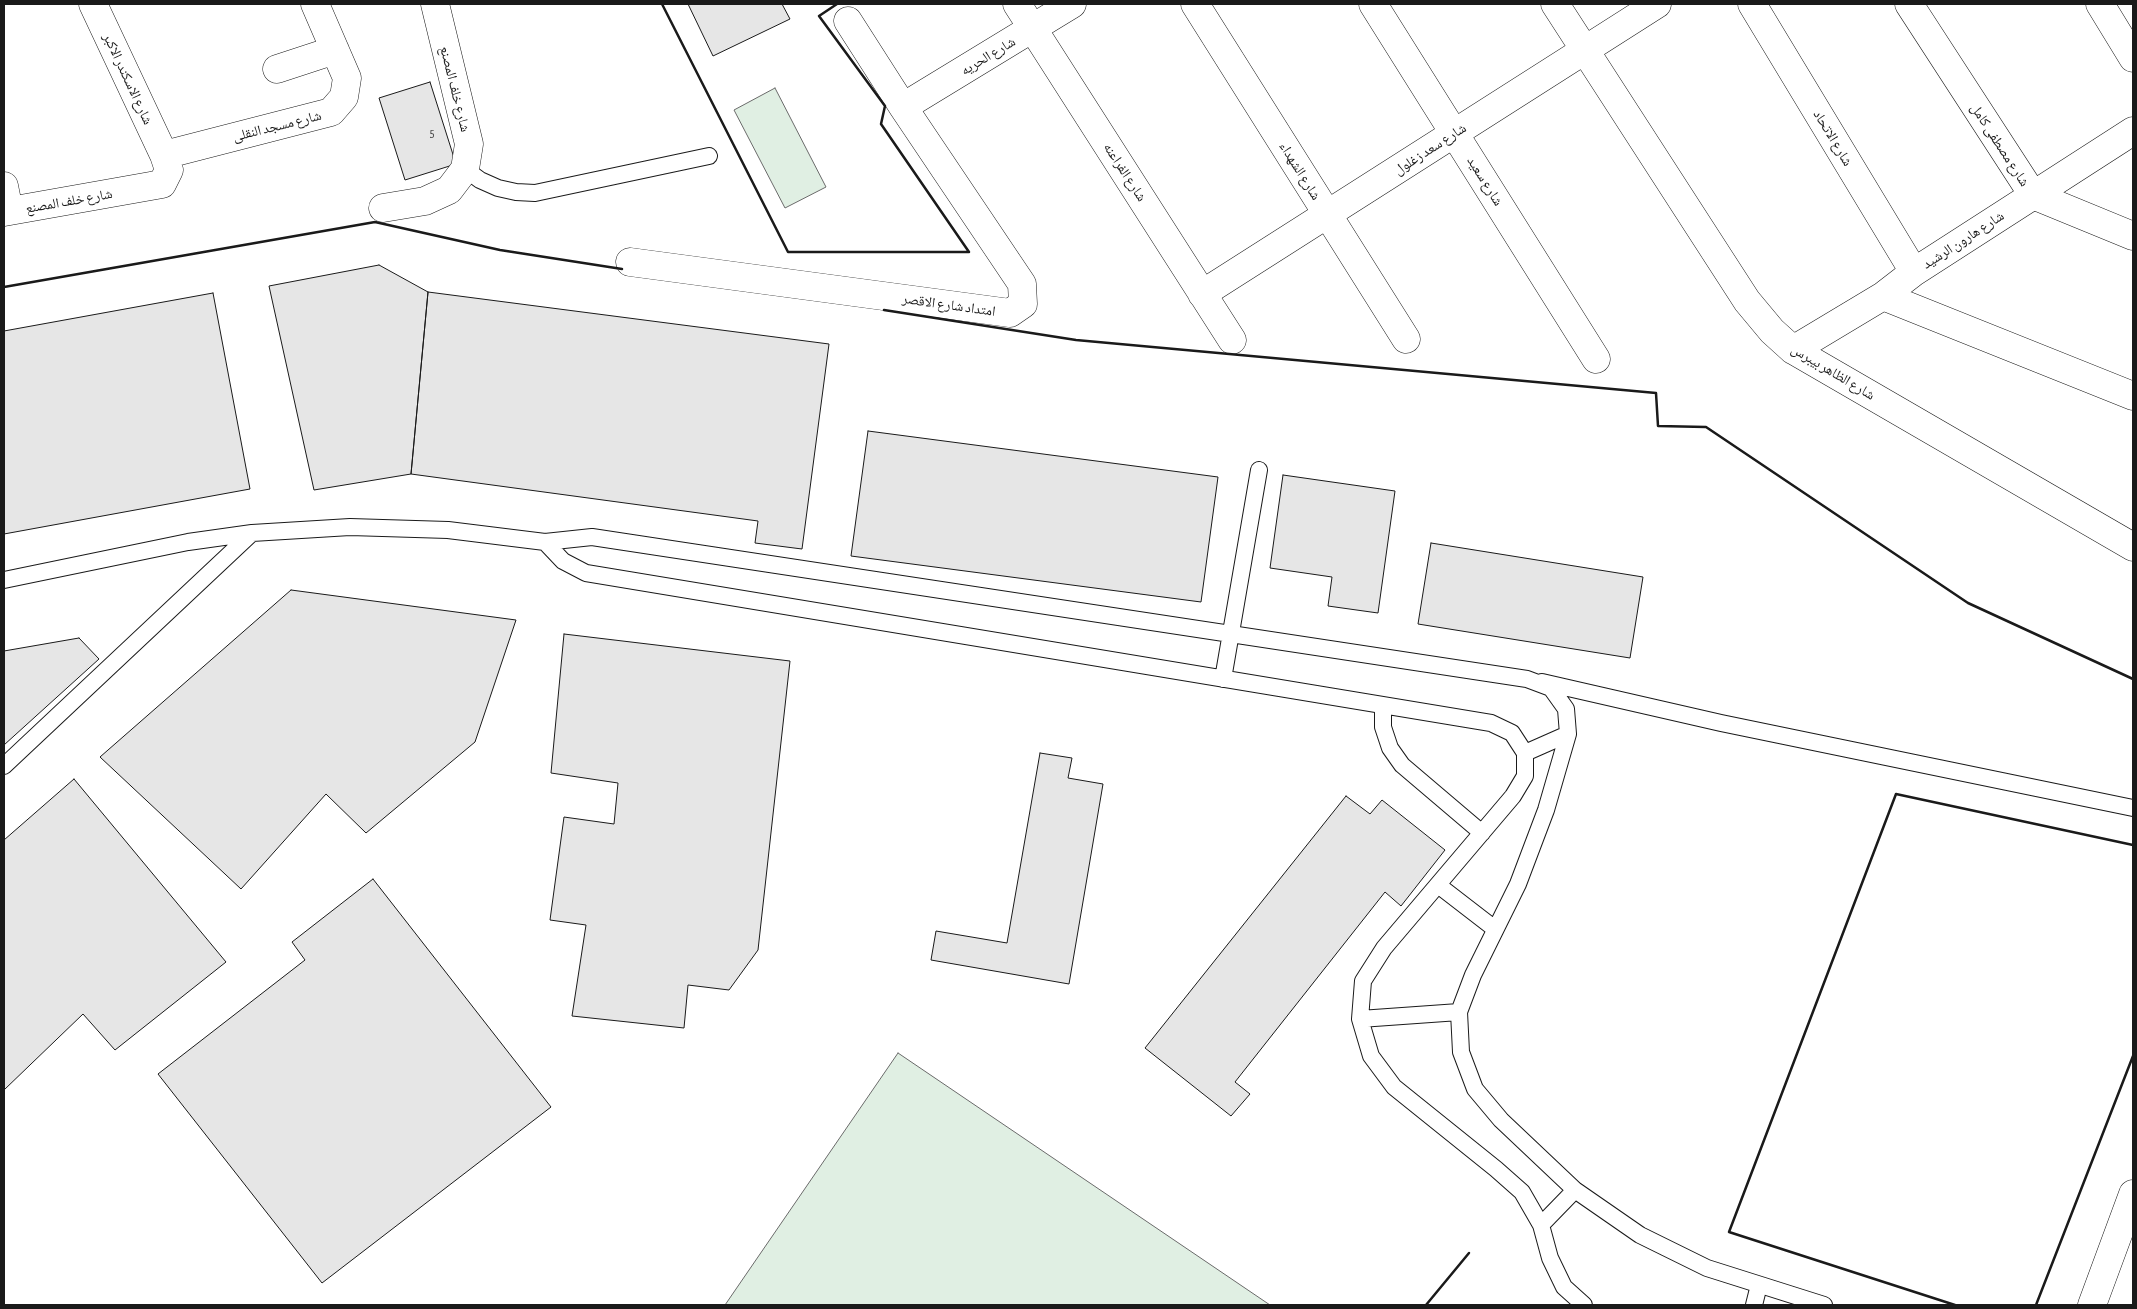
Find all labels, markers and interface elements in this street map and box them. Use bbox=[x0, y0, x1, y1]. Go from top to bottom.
street label: شارع الاسكندر الاكبر bbox=[99, 31, 157, 127]
street label: شارع الحريه bbox=[958, 33, 1018, 79]
street label: شارع خلف المصنع bbox=[436, 44, 474, 134]
street label: شارع مصطفى كامل bbox=[1967, 100, 2033, 190]
street label: شارع مسجد النقلى bbox=[231, 107, 323, 145]
street label: شارع الاتحاد bbox=[1810, 107, 1856, 169]
street label: شارع سعد زغلول bbox=[1391, 119, 1469, 179]
house number: 5 bbox=[429, 128, 435, 142]
street label: شارع الفراعنه bbox=[1100, 139, 1150, 205]
street label: شارع الشهداء bbox=[1276, 139, 1324, 203]
street label: شارع سعيد bbox=[1463, 153, 1507, 209]
street label: شارع خلف المصنع bbox=[24, 185, 114, 217]
street label: شارع هارون الرشيد bbox=[1919, 207, 2007, 273]
street label: امتداد شارع الاقصر bbox=[901, 290, 997, 320]
street label: شارع الظاهر بيبرس bbox=[1788, 340, 1878, 404]

